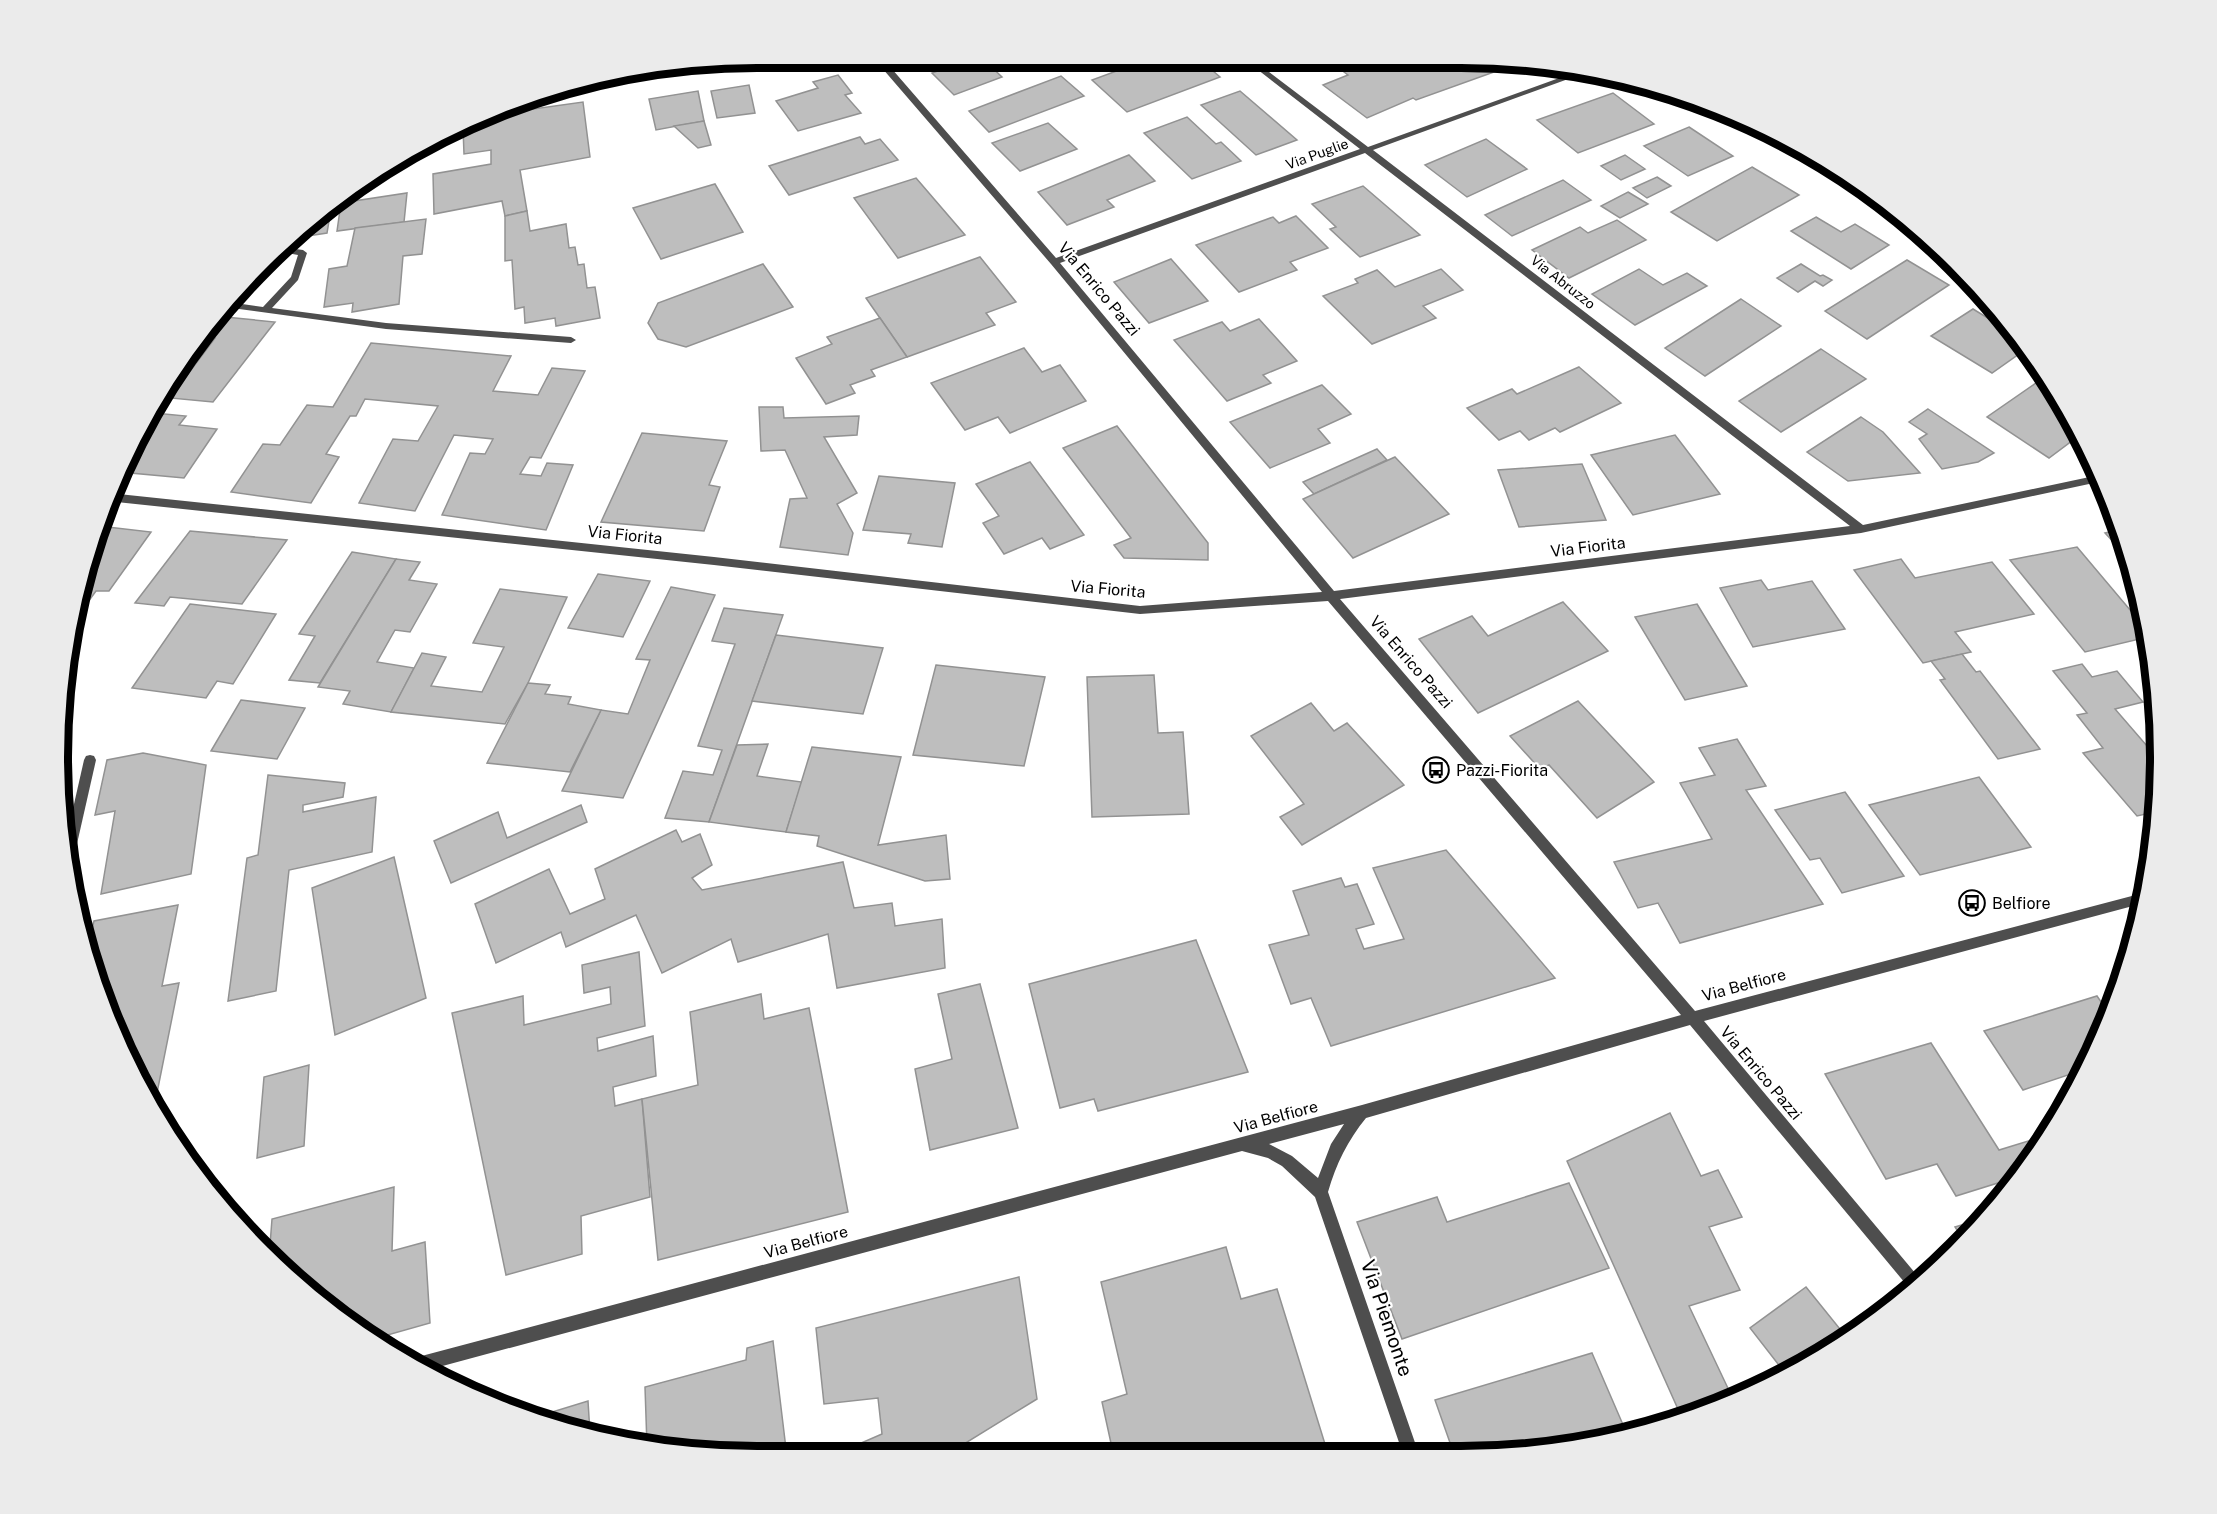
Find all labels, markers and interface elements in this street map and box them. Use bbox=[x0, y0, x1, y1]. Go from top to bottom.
street label: Via Puglie bbox=[1284, 135, 1350, 173]
street label: Via Enrico Pazzi bbox=[1054, 238, 1144, 340]
street label: Via Abruzzo bbox=[1528, 252, 1598, 312]
street label: Via Fiorita bbox=[587, 522, 663, 548]
street label: Via Fiorita bbox=[1550, 533, 1626, 561]
street label: Via Fiorita bbox=[1070, 576, 1146, 602]
street label: Via Enrico Pazzi bbox=[1366, 612, 1456, 712]
bus stop icon: Pazzi-Fiorita bbox=[1421, 755, 1451, 785]
place label: Pazzi-Fiorita bbox=[1456, 761, 1548, 780]
bus stop icon: Belfiore bbox=[1957, 888, 1987, 918]
place label: Belfiore bbox=[1992, 894, 2051, 913]
street label: Via Belfiore bbox=[1700, 965, 1788, 1005]
street label: Via Enrico Pazzi bbox=[1716, 1022, 1806, 1124]
street label: Via Belfiore bbox=[1232, 1097, 1320, 1137]
street label: Via Belfiore bbox=[762, 1222, 850, 1262]
street label: Via Piemonte bbox=[1356, 1256, 1418, 1380]

